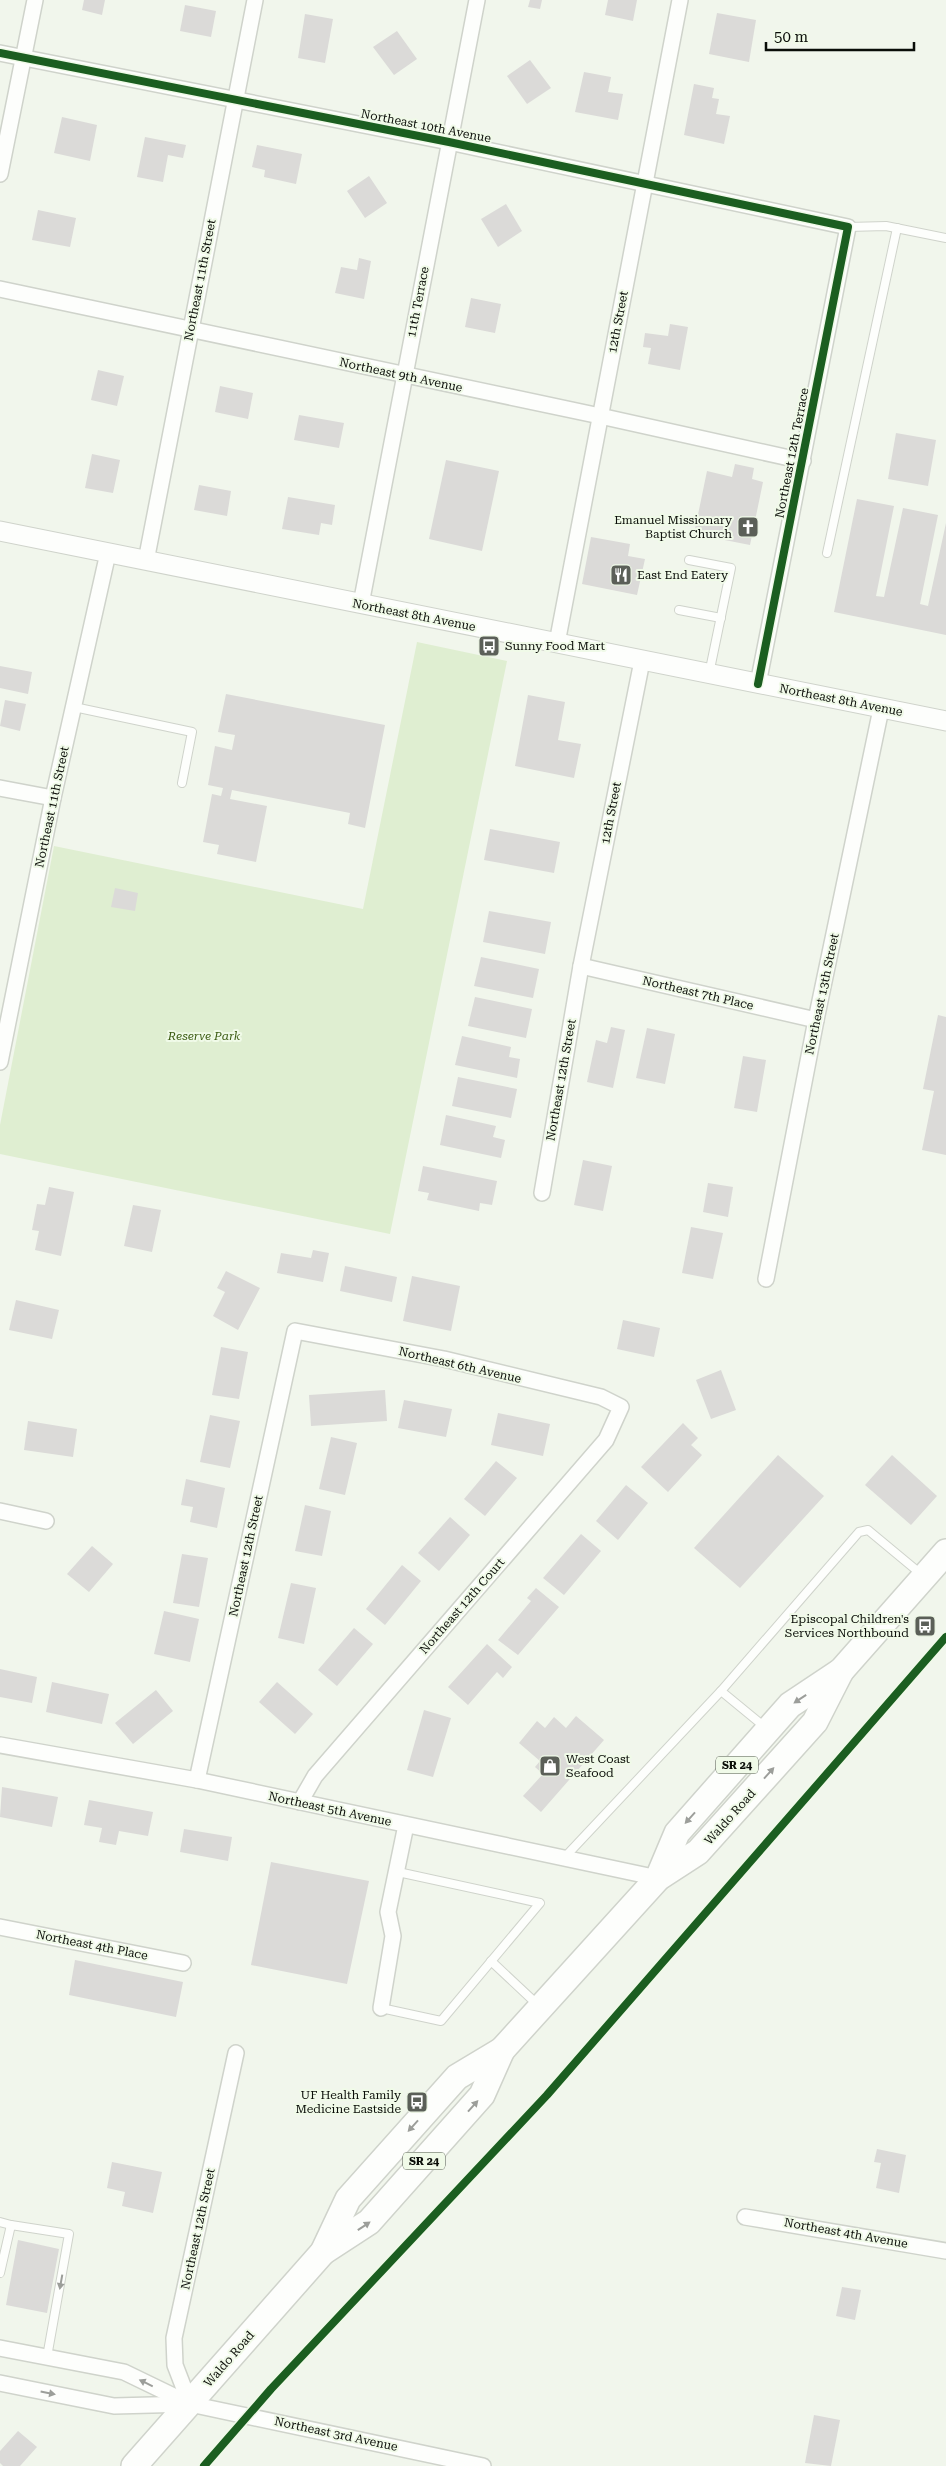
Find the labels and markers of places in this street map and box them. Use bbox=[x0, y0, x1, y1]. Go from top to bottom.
place label: Emanuel Missionary Baptist Church bbox=[614, 513, 733, 541]
church icon: Emanuel Missionary Baptist Church bbox=[736, 515, 760, 539]
restaurant icon: East End Eatery bbox=[609, 563, 633, 587]
place label: East End Eatery bbox=[637, 568, 729, 582]
bus stop icon: Sunny Food Mart bbox=[477, 634, 501, 658]
place label: Sunny Food Mart bbox=[505, 639, 606, 653]
place label: Episcopal Children's Services Northbound bbox=[785, 1612, 909, 1640]
bus stop icon: Episcopal Children's Services Northbound bbox=[913, 1614, 937, 1638]
place label: West Coast Seafood bbox=[566, 1752, 631, 1780]
shop icon: West Coast Seafood bbox=[538, 1754, 562, 1778]
place label: UF Health Family Medicine Eastside bbox=[295, 2088, 402, 2116]
bus stop icon: UF Health Family Medicine Eastside bbox=[405, 2090, 429, 2114]

